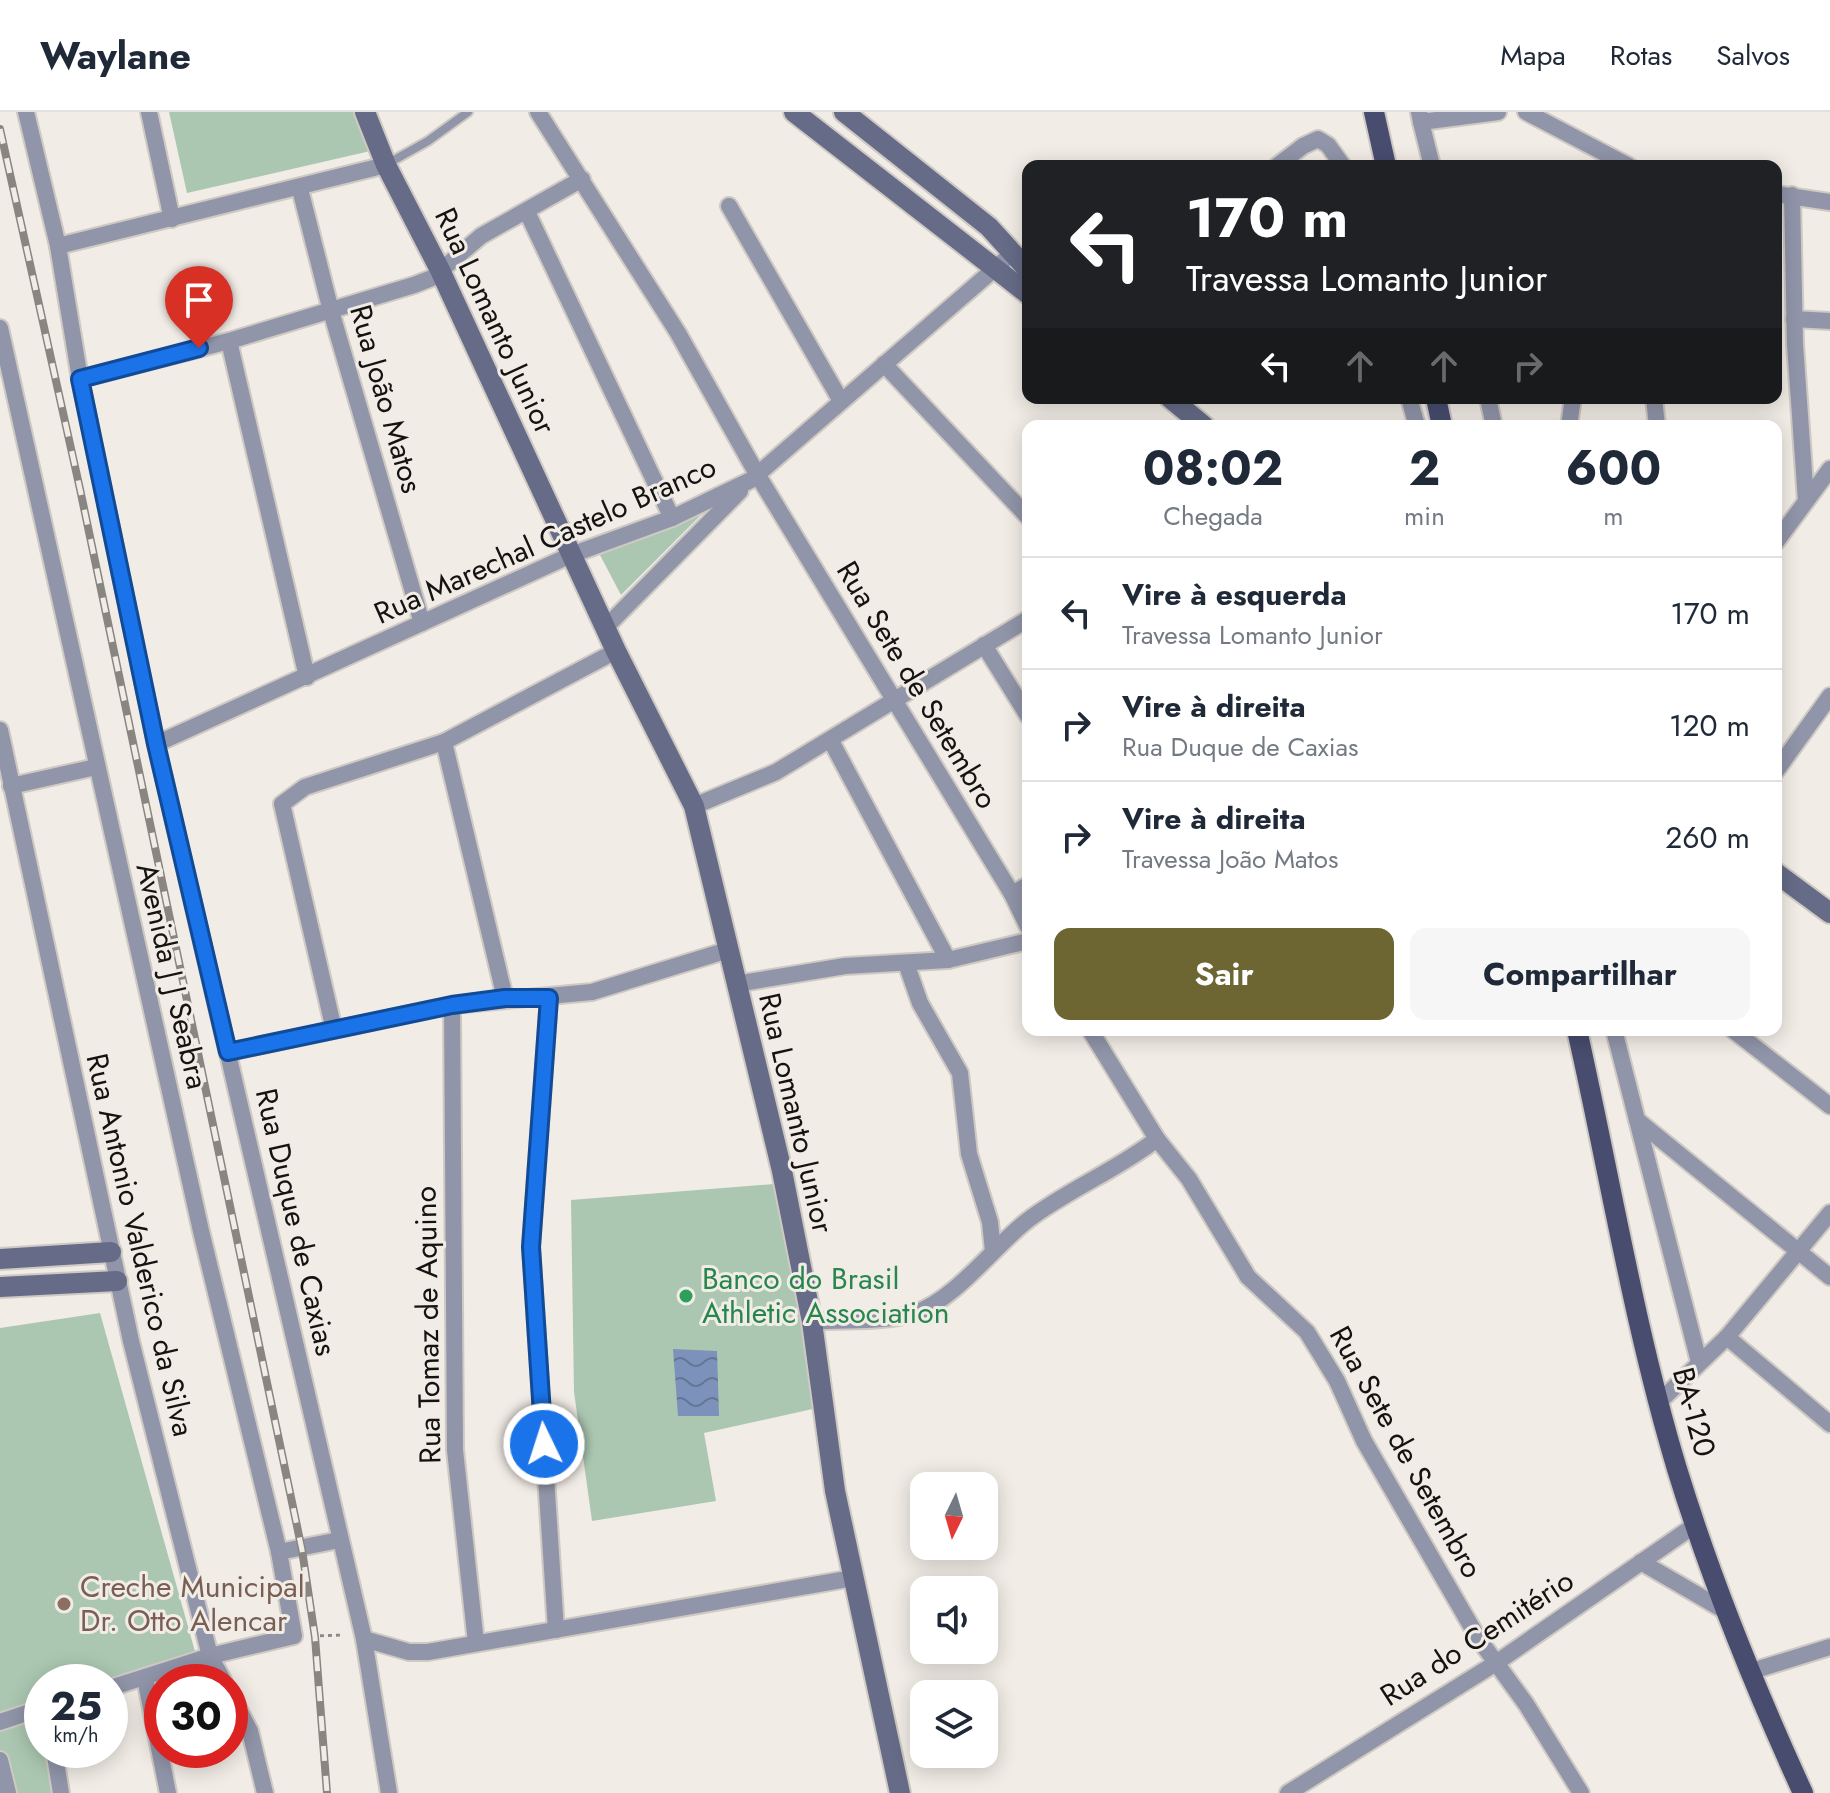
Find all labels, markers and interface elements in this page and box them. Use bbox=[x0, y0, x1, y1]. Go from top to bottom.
text: Waylane bbox=[40, 28, 191, 83]
text: Mapa bbox=[1500, 35, 1566, 76]
text: Rotas bbox=[1610, 35, 1672, 76]
text: Salvos bbox=[1716, 35, 1790, 76]
text: 170 m bbox=[1186, 177, 1348, 258]
icon: left bbox=[1054, 192, 1158, 296]
street label: Rua Lomanto Junior bbox=[424, 201, 567, 442]
text: Travessa Lomanto Junior bbox=[1186, 252, 1547, 304]
pin bbox=[165, 266, 233, 348]
icon: arrive bbox=[177, 278, 221, 322]
street label: Rua João Matos bbox=[339, 300, 434, 498]
icon: left bbox=[1254, 344, 1298, 388]
icon: ahead bbox=[1338, 344, 1382, 388]
icon: ahead bbox=[1422, 344, 1466, 388]
icon: right bbox=[1506, 344, 1550, 388]
text: 08:02 bbox=[1143, 434, 1283, 503]
text: 2 bbox=[1409, 434, 1440, 503]
text: 600 bbox=[1566, 434, 1661, 503]
street label: Rua Marechal Castelo Branco bbox=[367, 445, 723, 635]
text: Chegada bbox=[1163, 497, 1263, 535]
text: min bbox=[1404, 497, 1445, 535]
text: m bbox=[1603, 497, 1624, 535]
street label: Rua Sete de Setembro bbox=[826, 553, 1009, 817]
text: Vire à esquerda bbox=[1122, 573, 1347, 616]
icon: left bbox=[1054, 591, 1098, 635]
text: 170 m bbox=[1670, 592, 1750, 635]
text: Travessa Lomanto Junior bbox=[1122, 616, 1383, 654]
text: Vire à direita bbox=[1122, 685, 1306, 728]
icon: right bbox=[1054, 703, 1098, 747]
text: 120 m bbox=[1669, 704, 1750, 747]
text: Rua Duque de Caxias bbox=[1122, 728, 1359, 766]
text: Vire à direita bbox=[1122, 797, 1306, 840]
icon: right bbox=[1054, 815, 1098, 859]
text: 260 m bbox=[1665, 816, 1750, 859]
text: Travessa João Matos bbox=[1122, 840, 1339, 878]
street label: Avenida J J Seabra bbox=[126, 858, 219, 1093]
button: Sair bbox=[1054, 928, 1394, 1020]
button: Compartilhar bbox=[1410, 928, 1750, 1020]
street label: Rua Lomanto Junior bbox=[748, 989, 845, 1238]
street label: Rua Antonio Valderico da Silva bbox=[75, 1049, 206, 1441]
street label: Rua Duque de Caxias bbox=[245, 1084, 348, 1360]
street label: Rua Tomaz de Aquino bbox=[404, 1186, 451, 1464]
place label: Banco do Brasil Athletic Association bbox=[702, 1257, 950, 1334]
marker: Banco do Brasil Athletic Association bbox=[677, 1287, 695, 1305]
street label: Rua Sete de Setembro bbox=[1319, 1318, 1494, 1586]
street label: BA-120 bbox=[1662, 1362, 1727, 1461]
position arrow bbox=[502, 1402, 586, 1486]
north arrow bbox=[910, 1472, 998, 1560]
map controls bbox=[910, 1472, 998, 1768]
street label: Rua do Cemitério bbox=[1372, 1559, 1582, 1716]
place label: Creche Municipal Dr. Otto Alencar bbox=[80, 1565, 305, 1642]
button: sound bbox=[910, 1576, 998, 1664]
marker: Creche Municipal Dr. Otto Alencar bbox=[55, 1595, 73, 1613]
speed limit sign: 30 bbox=[144, 1664, 248, 1768]
text: 25 bbox=[50, 1677, 102, 1735]
button: layers bbox=[910, 1680, 998, 1768]
text: km/h bbox=[53, 1721, 99, 1750]

